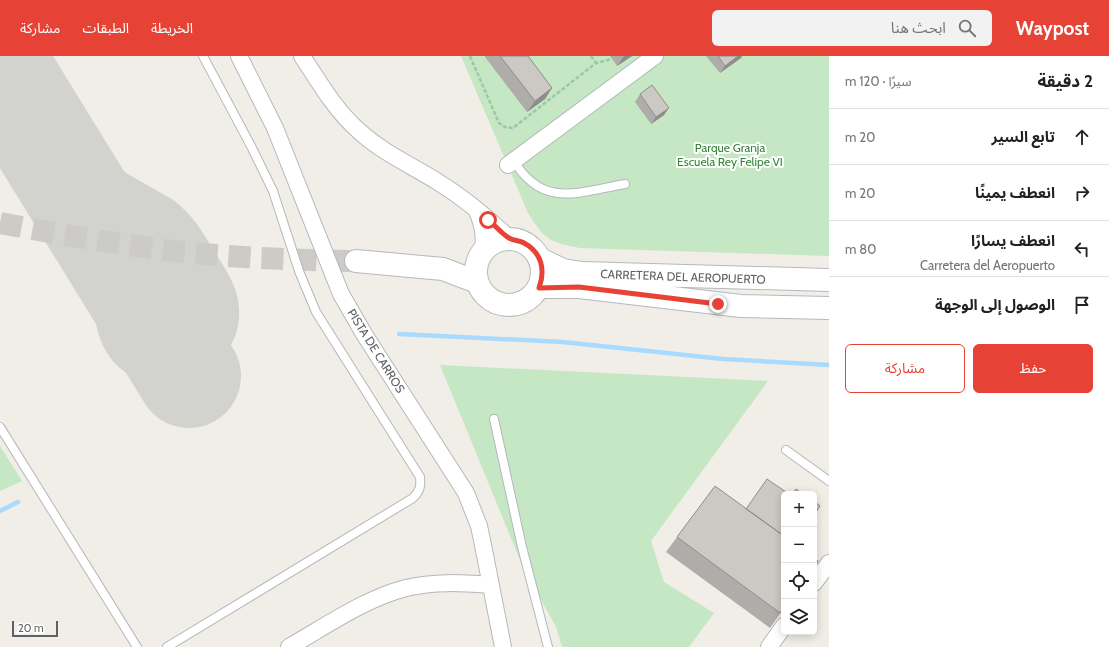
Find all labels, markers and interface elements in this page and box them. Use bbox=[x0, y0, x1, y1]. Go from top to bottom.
search box bbox=[712, 10, 992, 46]
icon: search bbox=[956, 17, 978, 39]
text: Waypost bbox=[1016, 17, 1089, 40]
text: مشاركة bbox=[20, 19, 60, 37]
text: الطبقات bbox=[82, 19, 129, 37]
text: الخريطة bbox=[151, 19, 193, 37]
text: ابحث هنا bbox=[891, 19, 946, 37]
text: 2 دقيقة bbox=[1037, 71, 1093, 91]
text: سيرًا · 120 m bbox=[845, 73, 911, 89]
icon: ahead bbox=[1071, 126, 1093, 148]
text: تابع السير bbox=[991, 128, 1055, 146]
text: 20 m bbox=[845, 129, 875, 145]
park label: Parque Granja Escuela Rey Felipe VI bbox=[677, 140, 783, 169]
icon: right bbox=[1071, 182, 1093, 204]
text: انعطف يمينًا bbox=[975, 184, 1055, 202]
text: 20 m bbox=[845, 185, 875, 201]
route start bbox=[479, 211, 497, 229]
text: انعطف يسارًا bbox=[971, 232, 1055, 250]
icon: left bbox=[1071, 238, 1093, 260]
text: 80 m bbox=[845, 241, 876, 257]
text: Carretera del Aeropuerto bbox=[920, 257, 1055, 273]
street label: CARRETERA DEL AEROPUERTO bbox=[600, 266, 766, 287]
icon: arrive bbox=[1071, 294, 1093, 316]
route end bbox=[709, 295, 727, 313]
text: الوصول إلى الوجهة bbox=[935, 296, 1055, 314]
street label: PISTA DE CARROS bbox=[345, 306, 408, 396]
button: مشاركة bbox=[845, 344, 965, 393]
button: حفظ bbox=[973, 344, 1093, 393]
map controls bbox=[781, 491, 817, 635]
button: + bbox=[781, 491, 817, 527]
button: − bbox=[781, 527, 817, 563]
button: locate bbox=[781, 563, 817, 599]
button: layers bbox=[781, 599, 817, 635]
scale bar bbox=[12, 619, 58, 638]
text: 20 m bbox=[18, 621, 44, 635]

